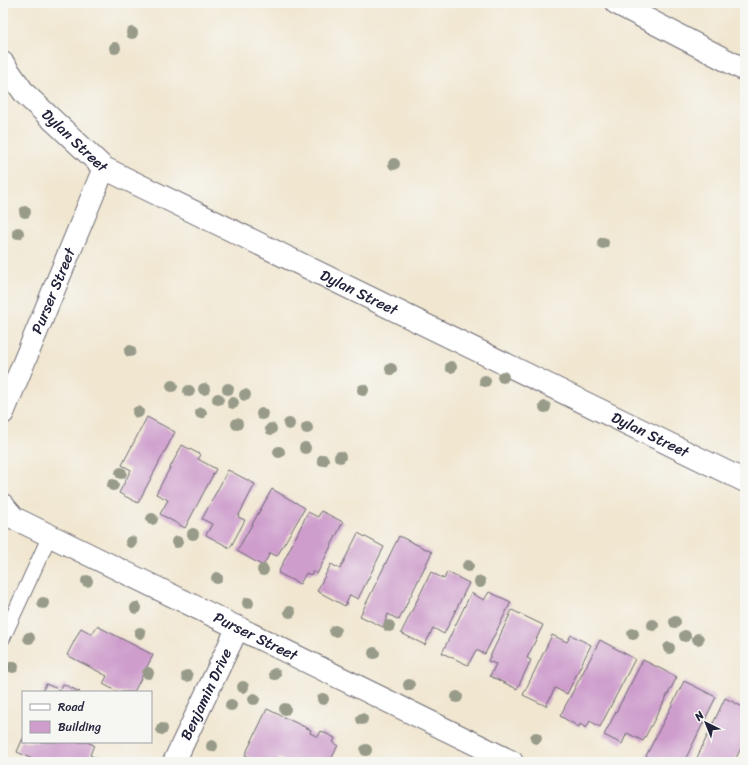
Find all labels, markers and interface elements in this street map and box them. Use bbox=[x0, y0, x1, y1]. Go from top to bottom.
street label: Dylan Street bbox=[35, 102, 115, 179]
street label: Purser Street bbox=[24, 243, 83, 338]
street label: Dylan Street bbox=[316, 262, 403, 323]
street label: Dylan Street bbox=[607, 405, 694, 465]
street label: Purser Street bbox=[209, 605, 303, 668]
street label: Benjamin Drive bbox=[173, 644, 239, 745]
legend bbox=[22, 691, 152, 743]
text: Road bbox=[58, 696, 85, 718]
north arrow bbox=[686, 703, 726, 743]
text: N bbox=[690, 706, 709, 726]
text: Building bbox=[58, 716, 101, 738]

